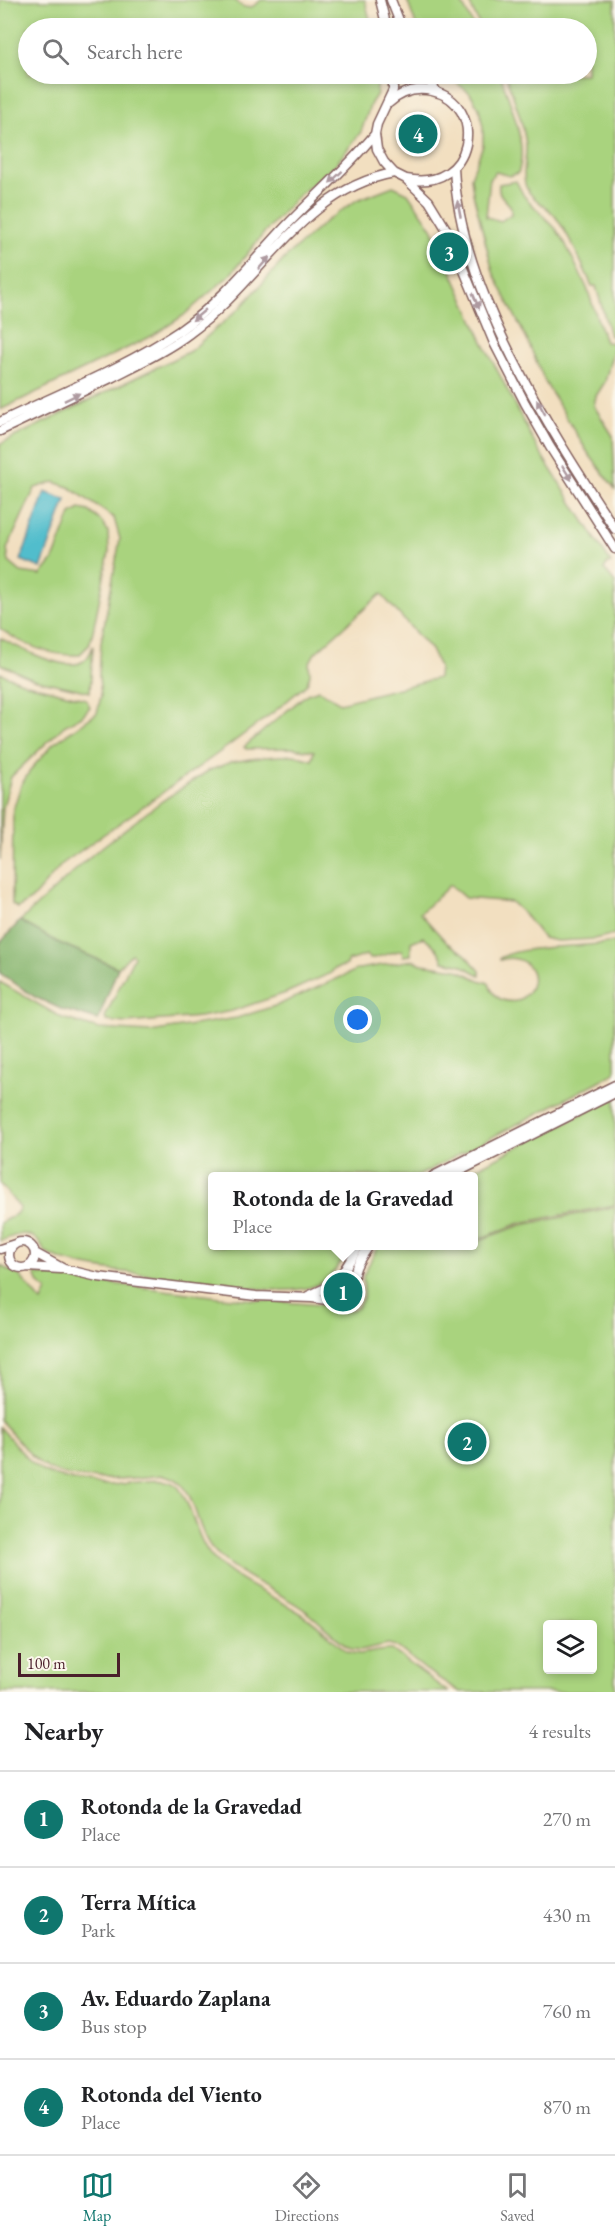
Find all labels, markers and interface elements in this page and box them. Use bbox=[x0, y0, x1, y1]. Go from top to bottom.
search box bbox=[18, 18, 597, 84]
icon: search bbox=[39, 35, 72, 68]
text: Search here bbox=[87, 37, 182, 66]
pin: 4 bbox=[398, 112, 438, 156]
one-way arrow bbox=[329, 170, 344, 183]
one-way arrow bbox=[454, 199, 463, 218]
pin: 3 bbox=[430, 230, 468, 274]
one-way arrow bbox=[257, 256, 270, 271]
one-way arrow bbox=[472, 292, 481, 310]
one-way arrow bbox=[191, 309, 207, 322]
one-way arrow bbox=[63, 392, 80, 401]
one-way arrow bbox=[536, 399, 546, 416]
one-way arrow bbox=[561, 465, 572, 481]
your location bbox=[343, 1005, 372, 1034]
popup bbox=[208, 1172, 478, 1250]
text: Rotonda de la Gravedad bbox=[233, 1184, 453, 1213]
text: Place bbox=[233, 1213, 272, 1239]
pin: 1 bbox=[324, 1270, 362, 1314]
pin: 2 bbox=[448, 1420, 486, 1464]
map controls bbox=[543, 1620, 597, 1674]
button: layers bbox=[543, 1620, 597, 1674]
scale bar bbox=[18, 1650, 120, 1678]
text: 100 m bbox=[27, 1653, 66, 1674]
text: Nearby bbox=[24, 1714, 104, 1748]
text: 4 results bbox=[528, 1718, 591, 1744]
text: Rotonda de la Gravedad bbox=[81, 1792, 302, 1821]
text: 1 bbox=[38, 1806, 49, 1832]
text: 270 m bbox=[543, 1806, 591, 1832]
text: Place bbox=[81, 1821, 120, 1847]
text: Terra Mítica bbox=[81, 1888, 196, 1917]
text: 2 bbox=[38, 1902, 49, 1928]
text: 430 m bbox=[543, 1902, 591, 1928]
text: Park bbox=[81, 1917, 115, 1943]
text: Av. Eduardo Zaplana bbox=[81, 1984, 271, 2013]
text: 3 bbox=[38, 1998, 49, 2024]
text: 760 m bbox=[543, 1998, 591, 2024]
text: Bus stop bbox=[81, 2013, 147, 2039]
text: Rotonda del Viento bbox=[81, 2080, 262, 2109]
text: 4 bbox=[38, 2094, 49, 2120]
text: 870 m bbox=[543, 2094, 591, 2120]
text: Place bbox=[81, 2109, 120, 2135]
tab: Map bbox=[81, 2169, 114, 2226]
tab: Directions bbox=[275, 2169, 339, 2226]
tab: Saved bbox=[500, 2169, 534, 2226]

